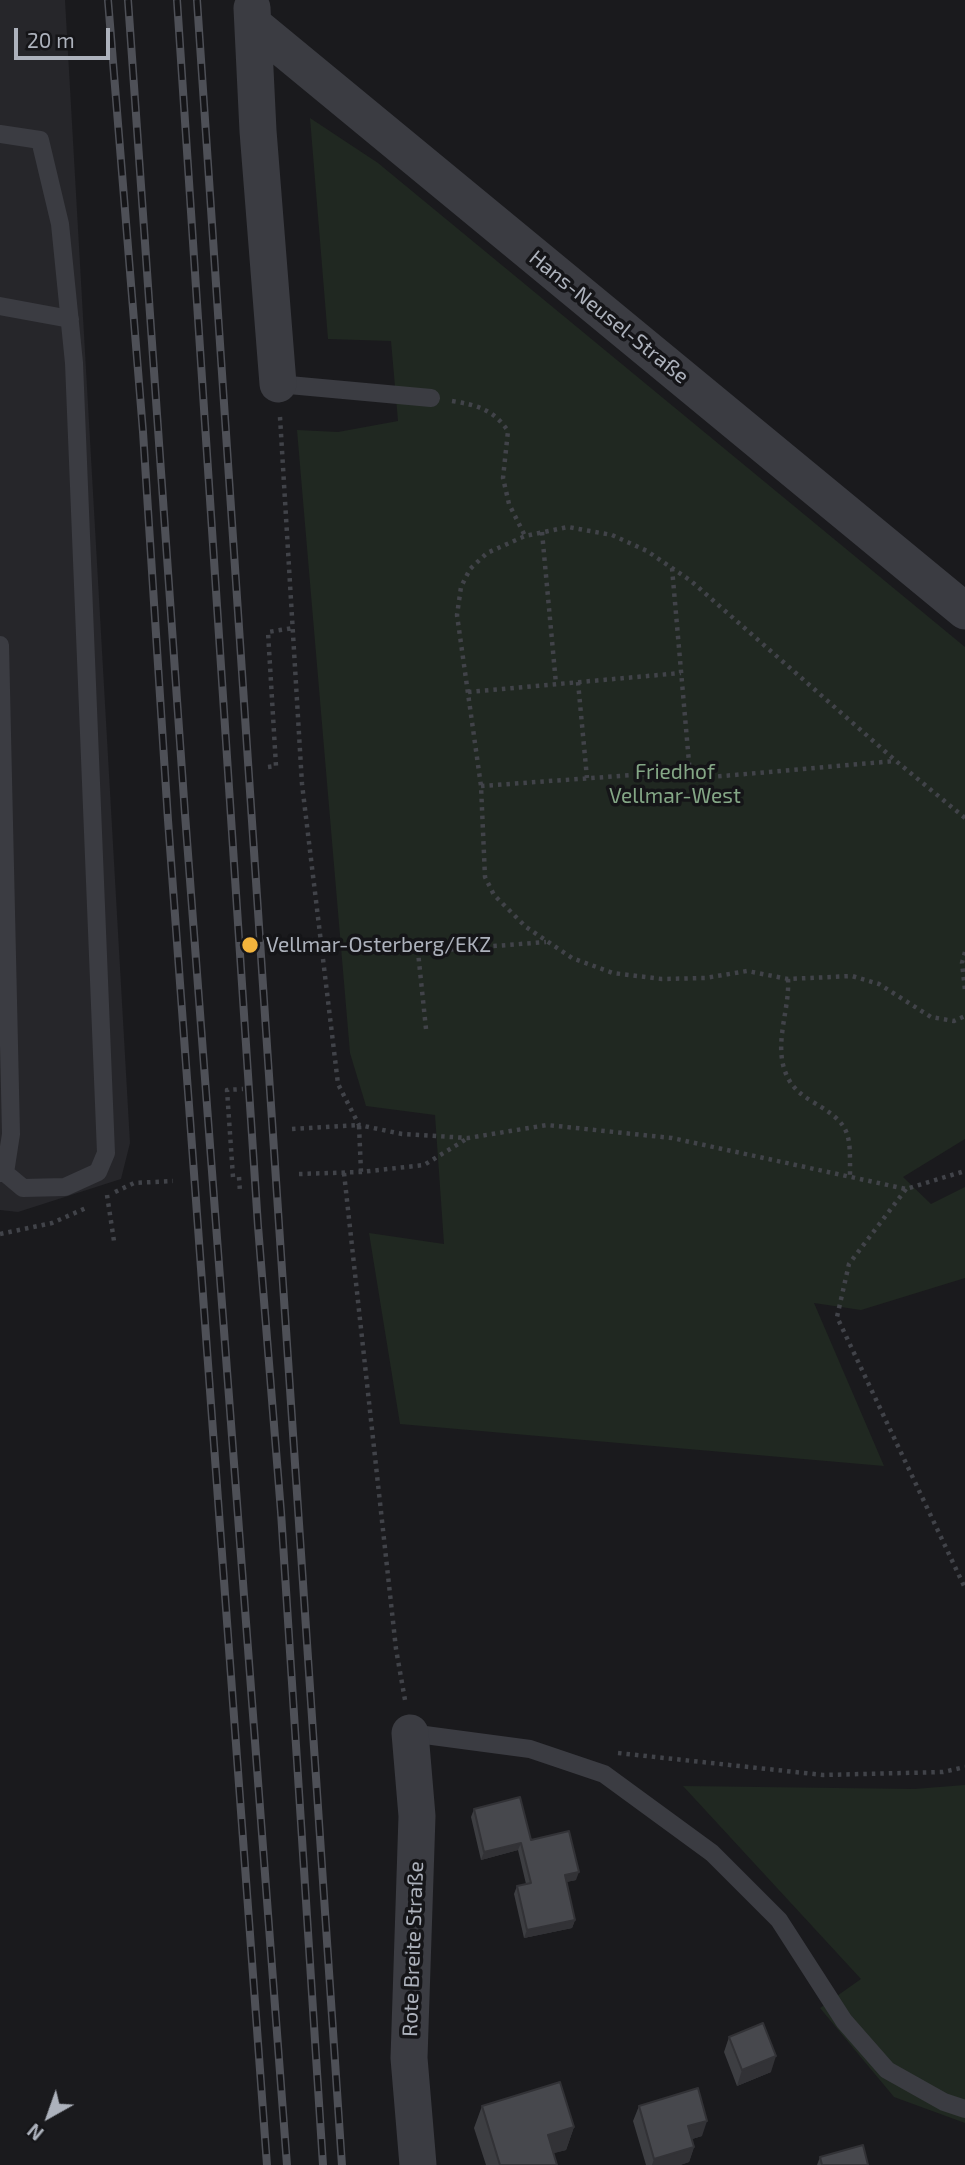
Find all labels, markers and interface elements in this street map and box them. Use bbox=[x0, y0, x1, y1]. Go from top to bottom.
scale bar bbox=[18, 14, 114, 58]
text: 20 m bbox=[27, 27, 75, 52]
street label: Hans-Neusel-Straße bbox=[524, 245, 694, 389]
park label: Friedhof Vellmar-West bbox=[609, 759, 741, 809]
place label: Vellmar-Osterberg/EKZ bbox=[266, 932, 491, 958]
marker: Vellmar-Osterberg/EKZ bbox=[240, 935, 260, 955]
street label: Rote Breite Straße bbox=[397, 1861, 429, 2037]
north arrow bbox=[14, 2081, 84, 2151]
text: N bbox=[23, 2119, 48, 2146]

